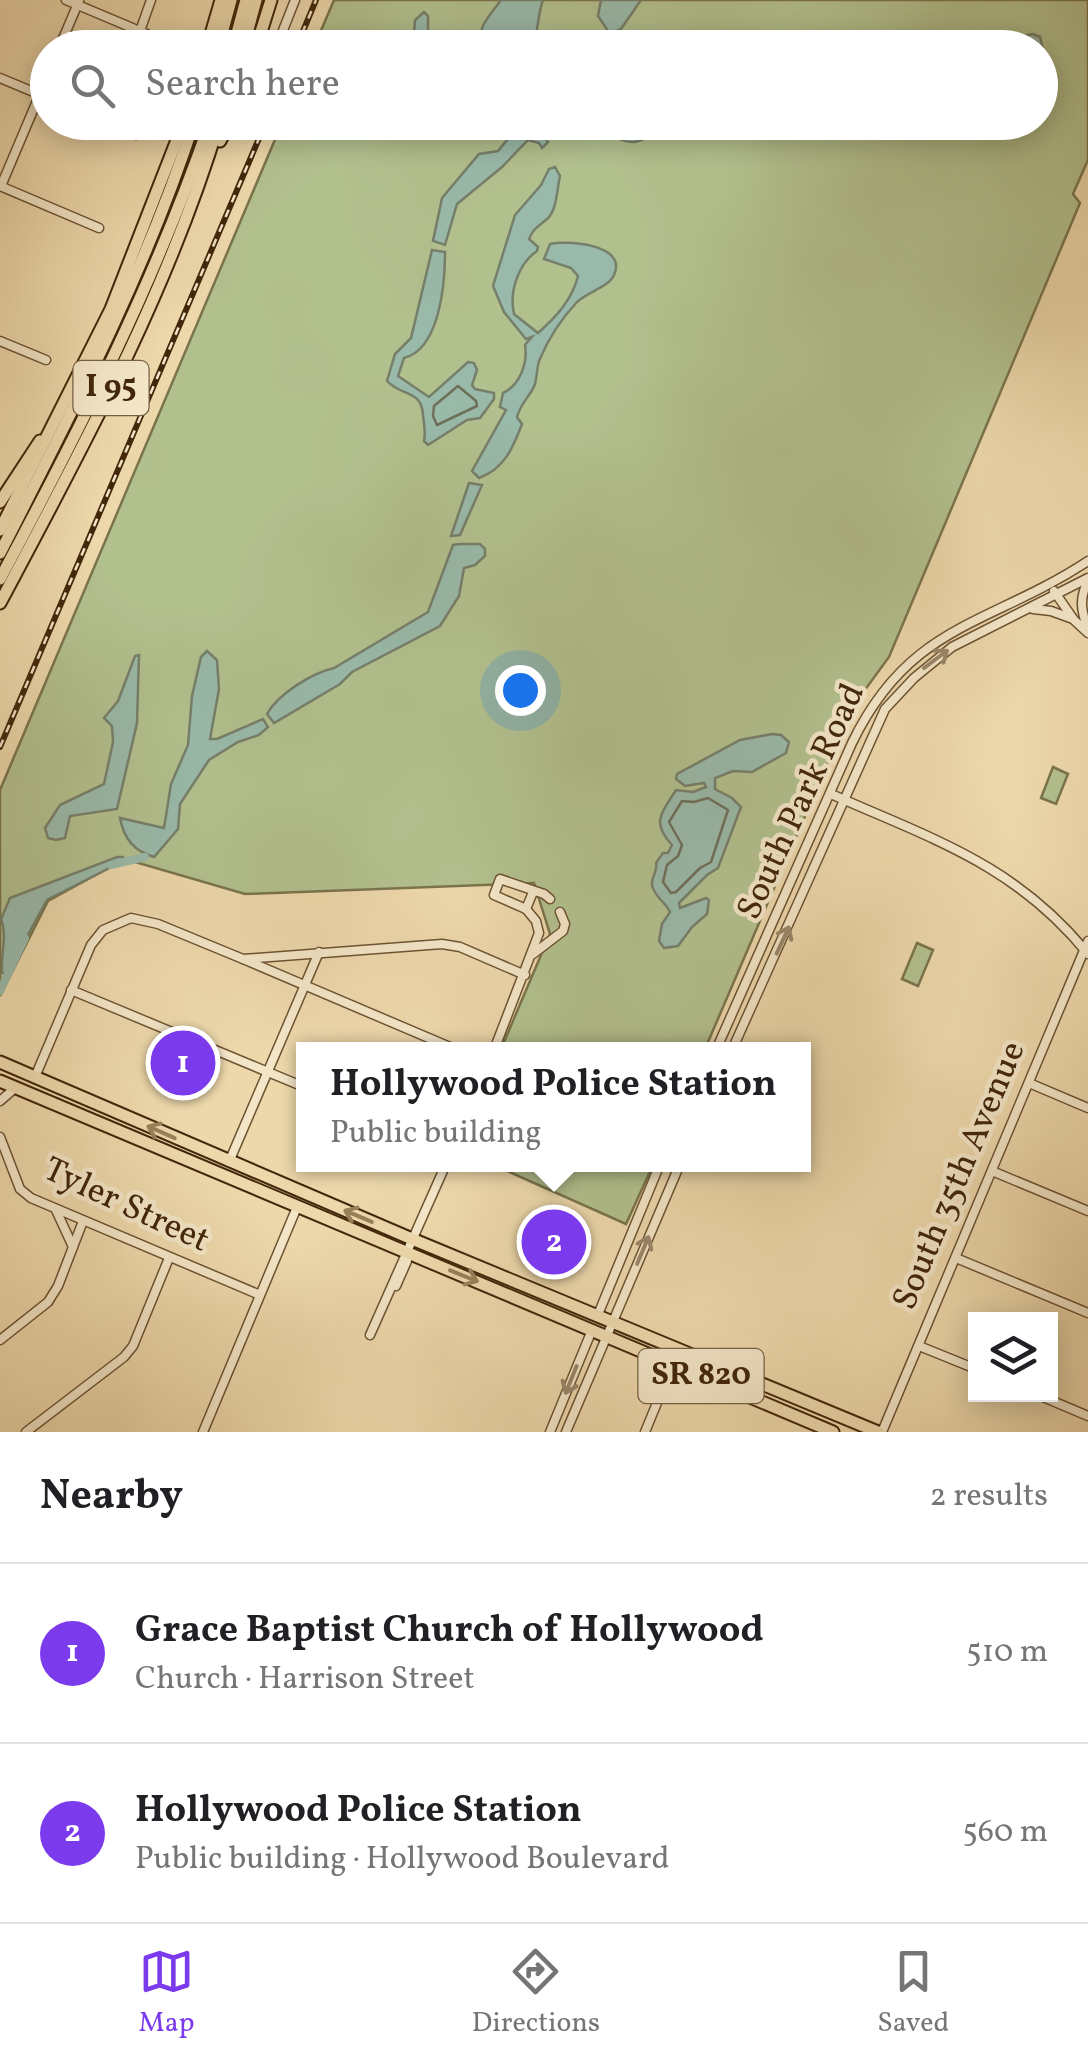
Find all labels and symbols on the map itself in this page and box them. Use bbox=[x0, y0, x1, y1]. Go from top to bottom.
road number: I 95 bbox=[74, 361, 148, 415]
one-way arrow bbox=[922, 649, 949, 670]
your location bbox=[495, 665, 546, 716]
street label: South Park Road bbox=[726, 676, 878, 928]
one-way arrow bbox=[775, 926, 793, 956]
pin: 1 bbox=[150, 1026, 216, 1100]
street label: South 35th Avenue bbox=[882, 1034, 1038, 1318]
one-way arrow bbox=[146, 1122, 177, 1140]
street label: Tyler Street bbox=[35, 1147, 217, 1265]
pin: 2 bbox=[522, 1204, 586, 1280]
one-way arrow bbox=[343, 1206, 374, 1224]
one-way arrow bbox=[635, 1235, 653, 1266]
one-way arrow bbox=[448, 1269, 479, 1287]
road number: SR 820 bbox=[638, 1349, 764, 1403]
one-way arrow bbox=[561, 1364, 579, 1395]

